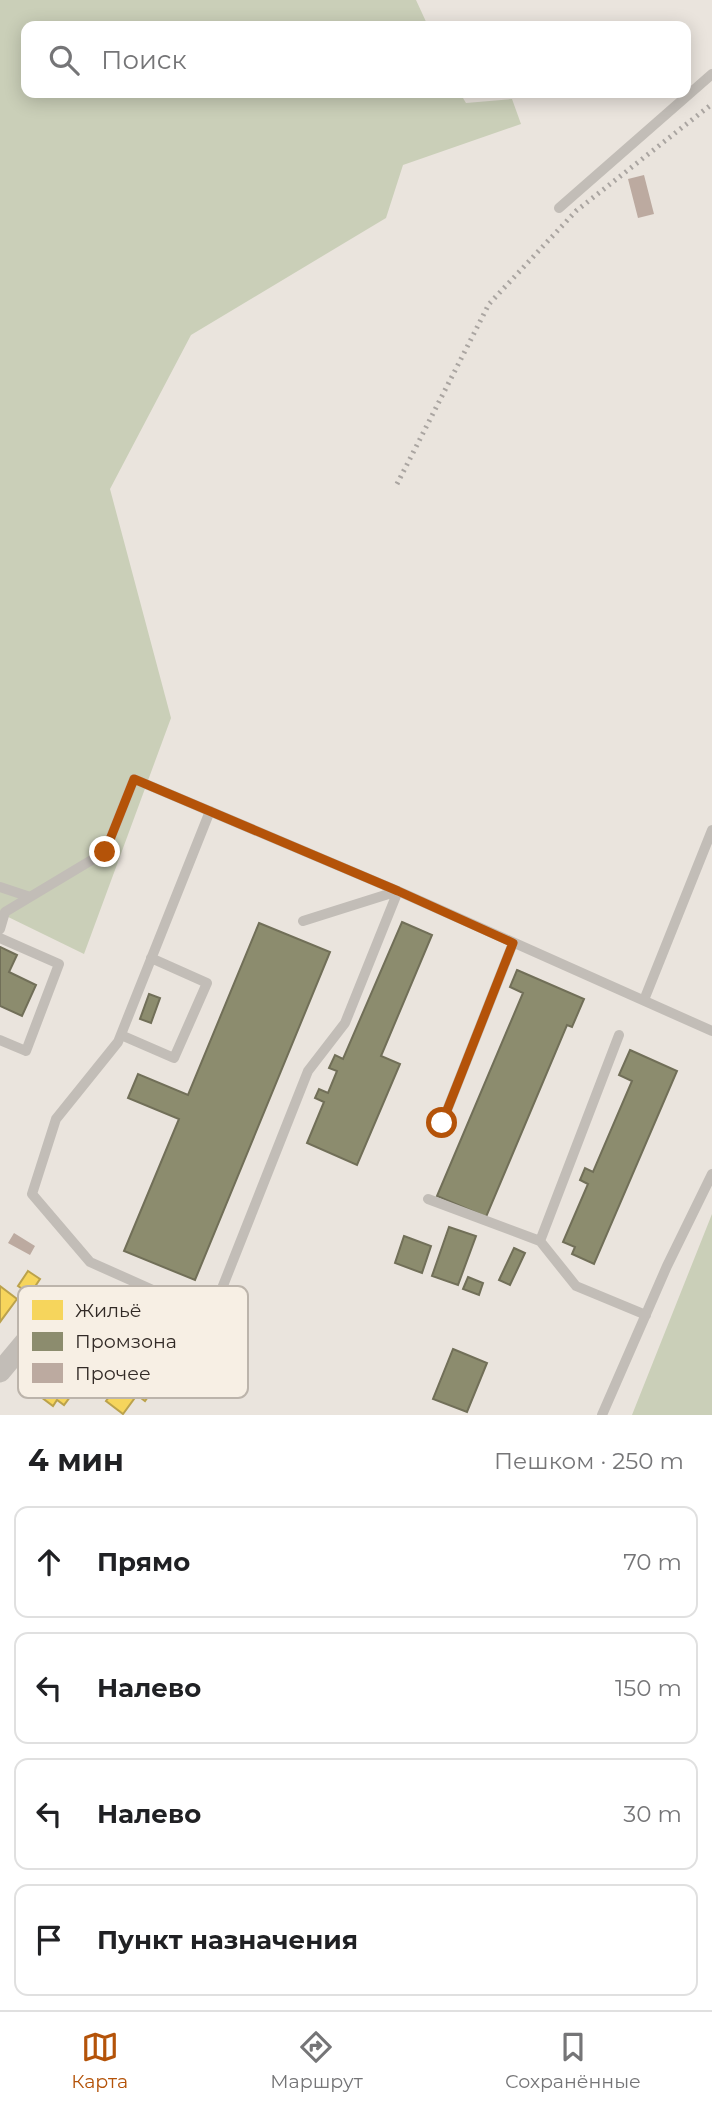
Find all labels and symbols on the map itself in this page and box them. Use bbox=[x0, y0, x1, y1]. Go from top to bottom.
route end bbox=[89, 836, 120, 867]
route start bbox=[426, 1107, 457, 1138]
legend bbox=[18, 1286, 248, 1398]
text: Жильё bbox=[75, 1299, 142, 1322]
text: Промзона bbox=[75, 1330, 177, 1353]
text: Прочее bbox=[75, 1362, 151, 1385]

